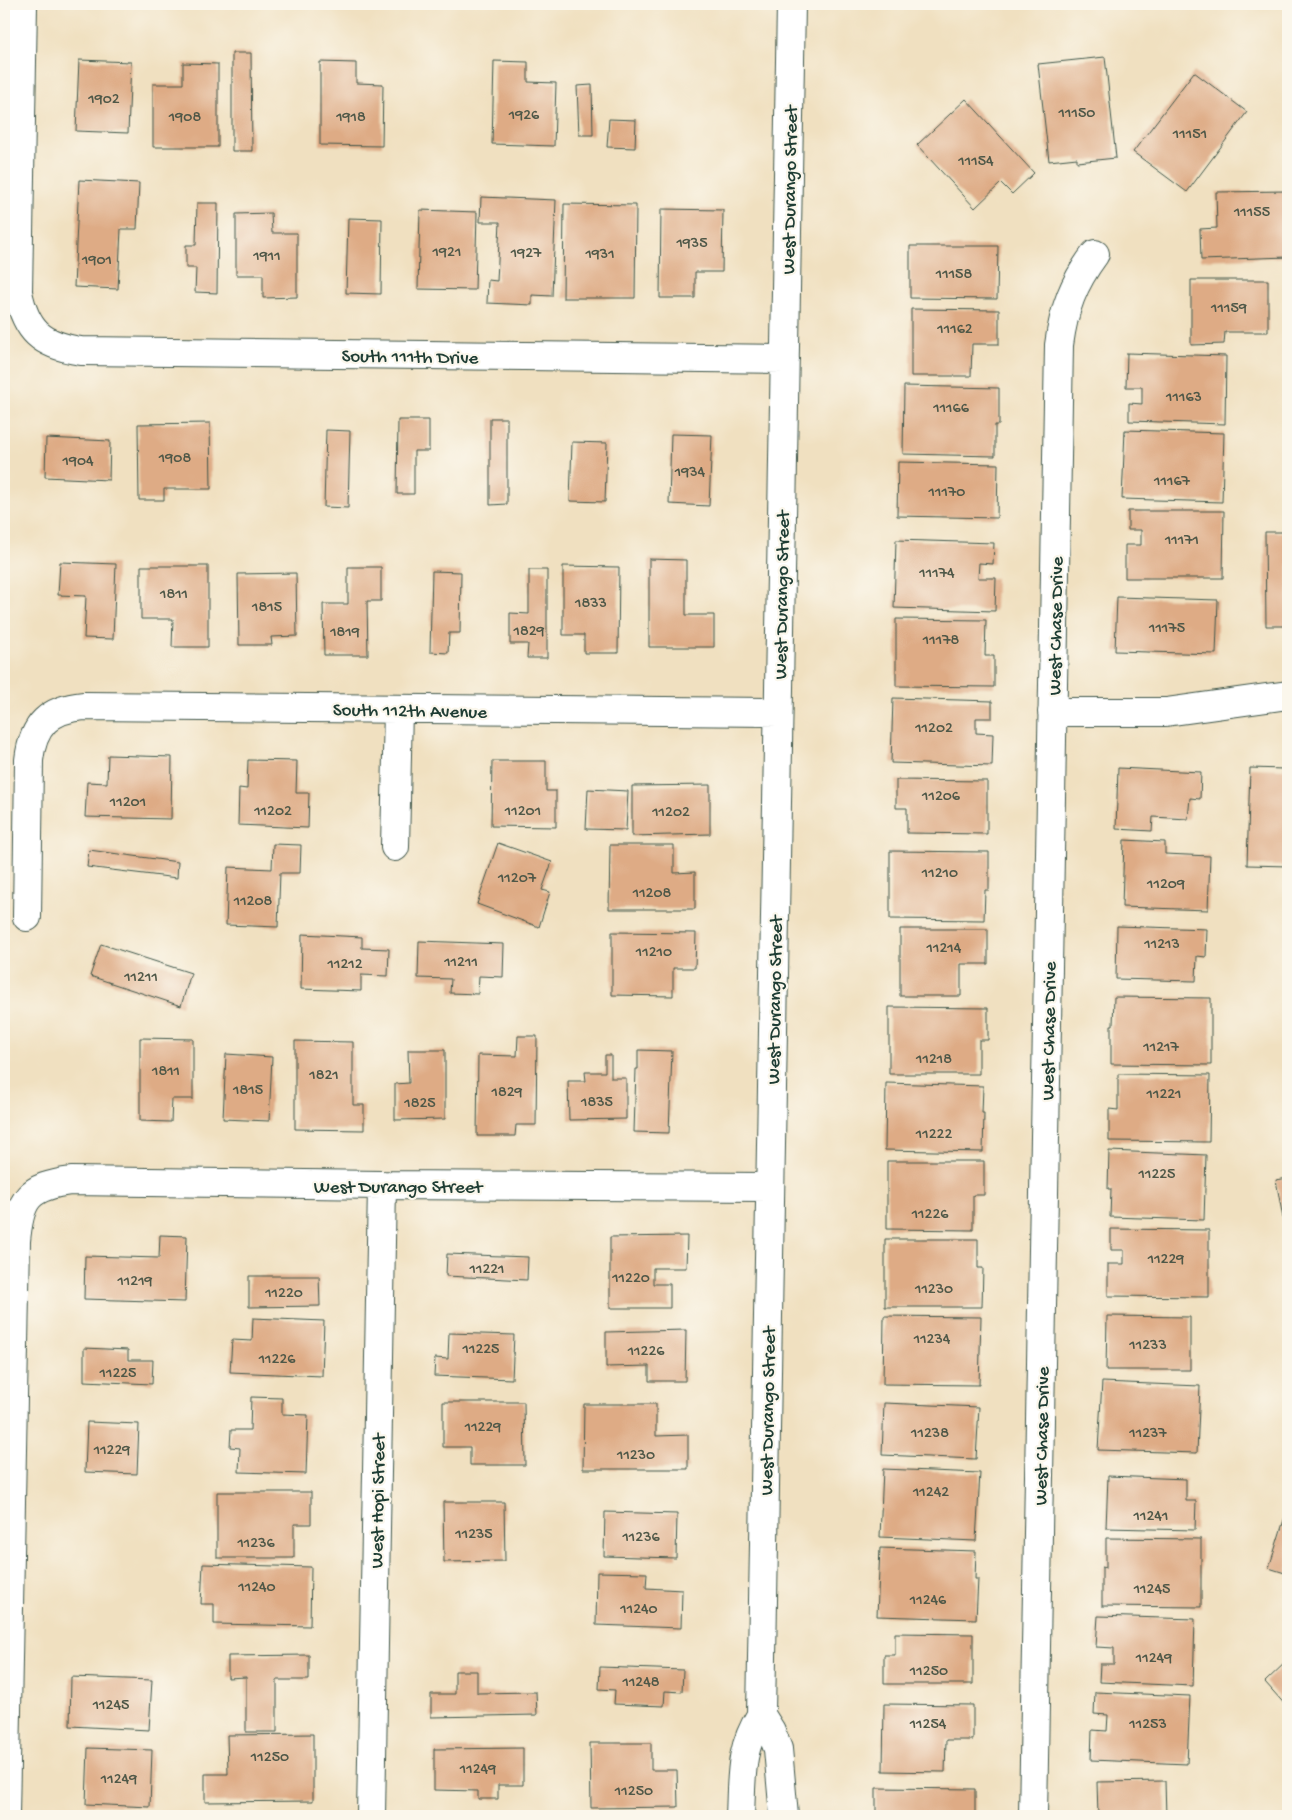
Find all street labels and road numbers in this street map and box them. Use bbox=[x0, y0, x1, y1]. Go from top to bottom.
street label: West Durango Street bbox=[779, 103, 805, 275]
street label: South 111th Drive bbox=[341, 346, 479, 371]
street label: West Durango Street bbox=[771, 508, 797, 680]
street label: West Chase Drive bbox=[1045, 556, 1070, 696]
street label: South 112th Avenue bbox=[333, 700, 487, 725]
street label: West Durango Street bbox=[764, 913, 790, 1085]
street label: West Chase Drive bbox=[1038, 961, 1063, 1101]
street label: West Durango Street bbox=[314, 1177, 485, 1200]
street label: West Durango Street bbox=[757, 1324, 783, 1496]
street label: West Chase Drive bbox=[1031, 1366, 1056, 1506]
street label: West Hopi Street bbox=[367, 1431, 392, 1569]

